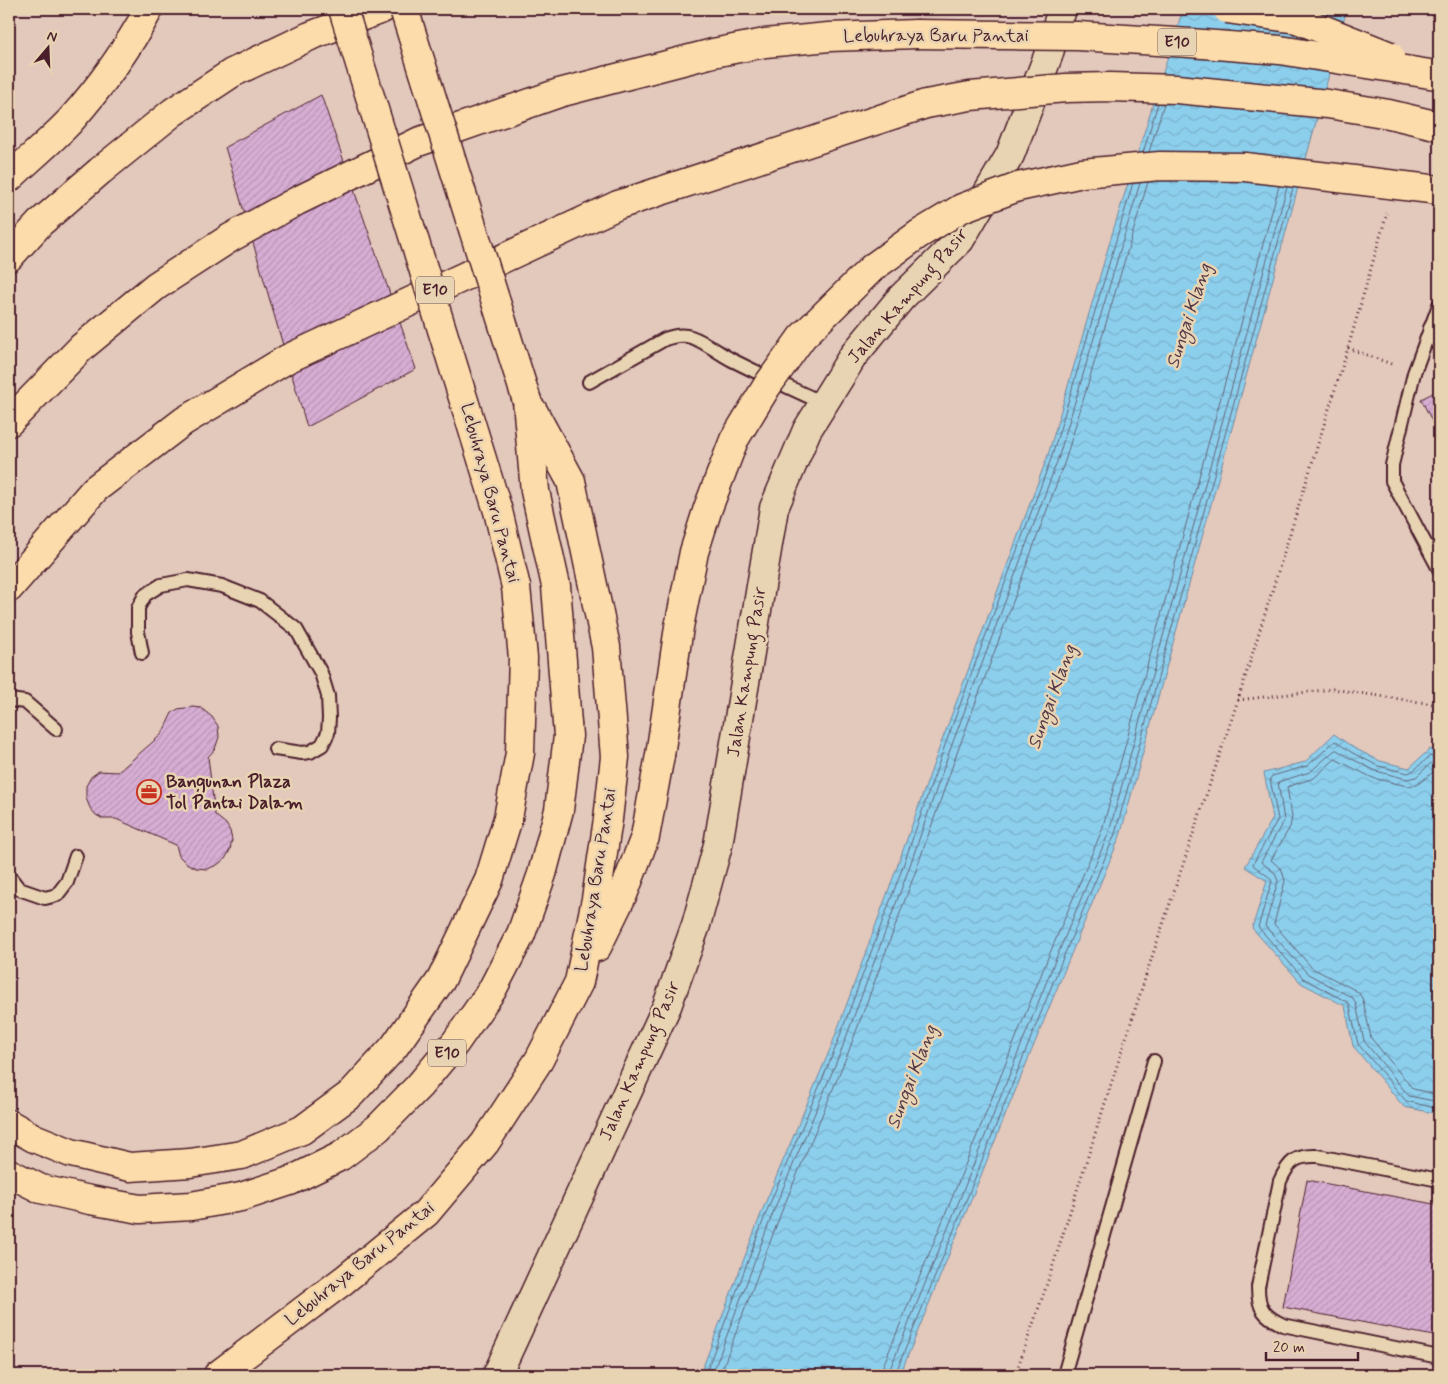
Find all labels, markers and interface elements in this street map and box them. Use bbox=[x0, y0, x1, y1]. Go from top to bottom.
north arrow bbox=[22, 22, 72, 72]
street label: Lebuhraya Baru Pantai bbox=[843, 24, 1029, 48]
text: N bbox=[45, 27, 59, 47]
road number: E10 bbox=[1158, 28, 1196, 56]
street label: Jalan Kampung Pasir bbox=[842, 223, 975, 370]
water label: Sungai Klang bbox=[1160, 260, 1220, 372]
road number: E10 bbox=[416, 276, 454, 304]
street label: Lebuhraya Baru Pantai bbox=[454, 400, 526, 586]
street label: Jalan Kampung Pasir bbox=[722, 585, 774, 759]
water label: Sungai Klang bbox=[1022, 641, 1085, 753]
place label: Bangunan Plaza Tol Pantai Dalam bbox=[166, 770, 304, 815]
office icon: Bangunan Plaza Tol Pantai Dalam bbox=[136, 779, 162, 805]
street label: Lebuhraya Baru Pantai bbox=[570, 787, 622, 973]
street label: Jalan Kampung Pasir bbox=[594, 977, 688, 1145]
water label: Sungai Klang bbox=[881, 1021, 945, 1133]
road number: E10 bbox=[428, 1040, 466, 1066]
street label: Lebuhraya Baru Pantai bbox=[280, 1196, 440, 1332]
scale bar bbox=[1266, 1329, 1358, 1361]
text: 20 m bbox=[1273, 1338, 1305, 1358]

